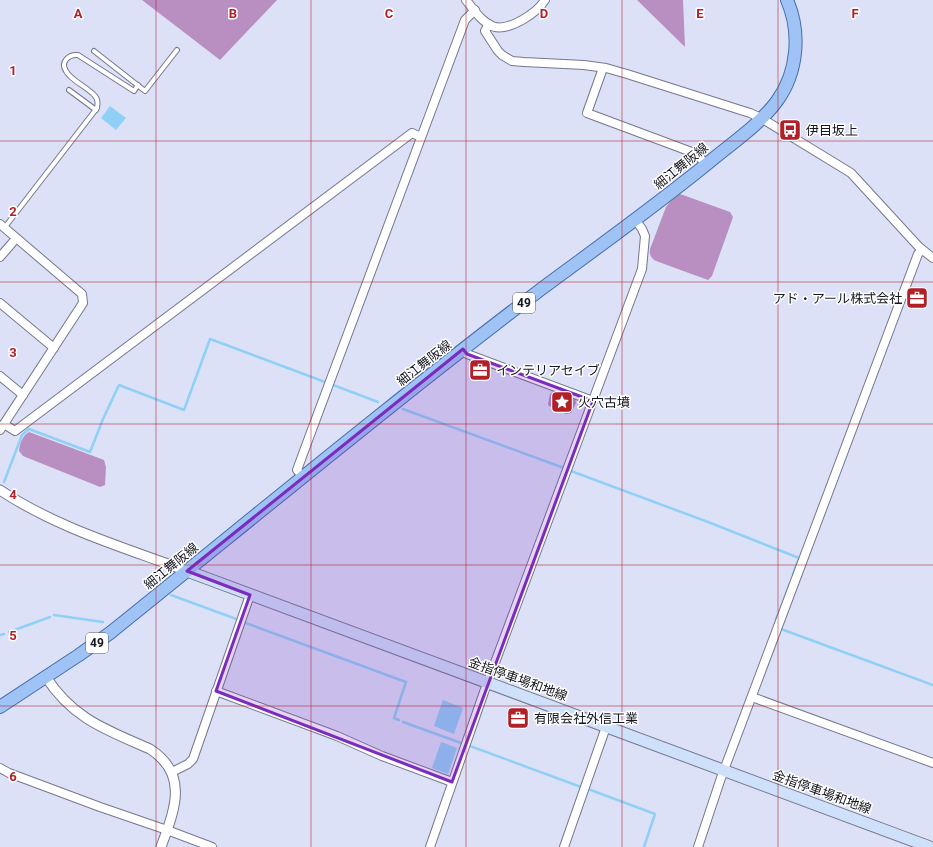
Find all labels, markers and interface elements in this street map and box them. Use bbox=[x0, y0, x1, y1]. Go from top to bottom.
text: A bbox=[74, 6, 83, 21]
text: B bbox=[229, 6, 237, 21]
text: C bbox=[385, 6, 394, 21]
text: D bbox=[540, 6, 548, 21]
text: E bbox=[696, 6, 704, 21]
text: F bbox=[851, 6, 859, 21]
text: 1 bbox=[9, 63, 17, 78]
bus stop icon: 伊目坂上 bbox=[777, 117, 803, 143]
place label: 伊目坂上 bbox=[806, 123, 858, 138]
street label: 細江舞阪線 bbox=[651, 140, 711, 192]
text: 2 bbox=[9, 204, 17, 219]
office icon: アド・アール株式会社 bbox=[904, 285, 930, 311]
place label: アド・アール株式会社 bbox=[773, 291, 902, 306]
road number: 49 bbox=[513, 293, 535, 313]
street label: 細江舞阪線 bbox=[394, 337, 454, 389]
text: 3 bbox=[9, 345, 17, 360]
office icon: インテリアセイブ bbox=[467, 357, 493, 383]
place label: インテリアセイブ bbox=[496, 363, 600, 378]
place icon: 火穴古墳 bbox=[549, 389, 575, 415]
place label: 火穴古墳 bbox=[578, 395, 630, 410]
text: 4 bbox=[9, 487, 17, 502]
street label: 細江舞阪線 bbox=[141, 540, 201, 592]
text: 5 bbox=[9, 628, 17, 643]
road number: 49 bbox=[86, 633, 108, 653]
street label: 金指停車場和地線 bbox=[467, 654, 569, 704]
office icon: 有限会社外信工業 bbox=[505, 705, 531, 731]
place label: 有限会社外信工業 bbox=[534, 711, 638, 726]
street label: 金指停車場和地線 bbox=[771, 767, 873, 817]
text: 6 bbox=[9, 769, 17, 784]

